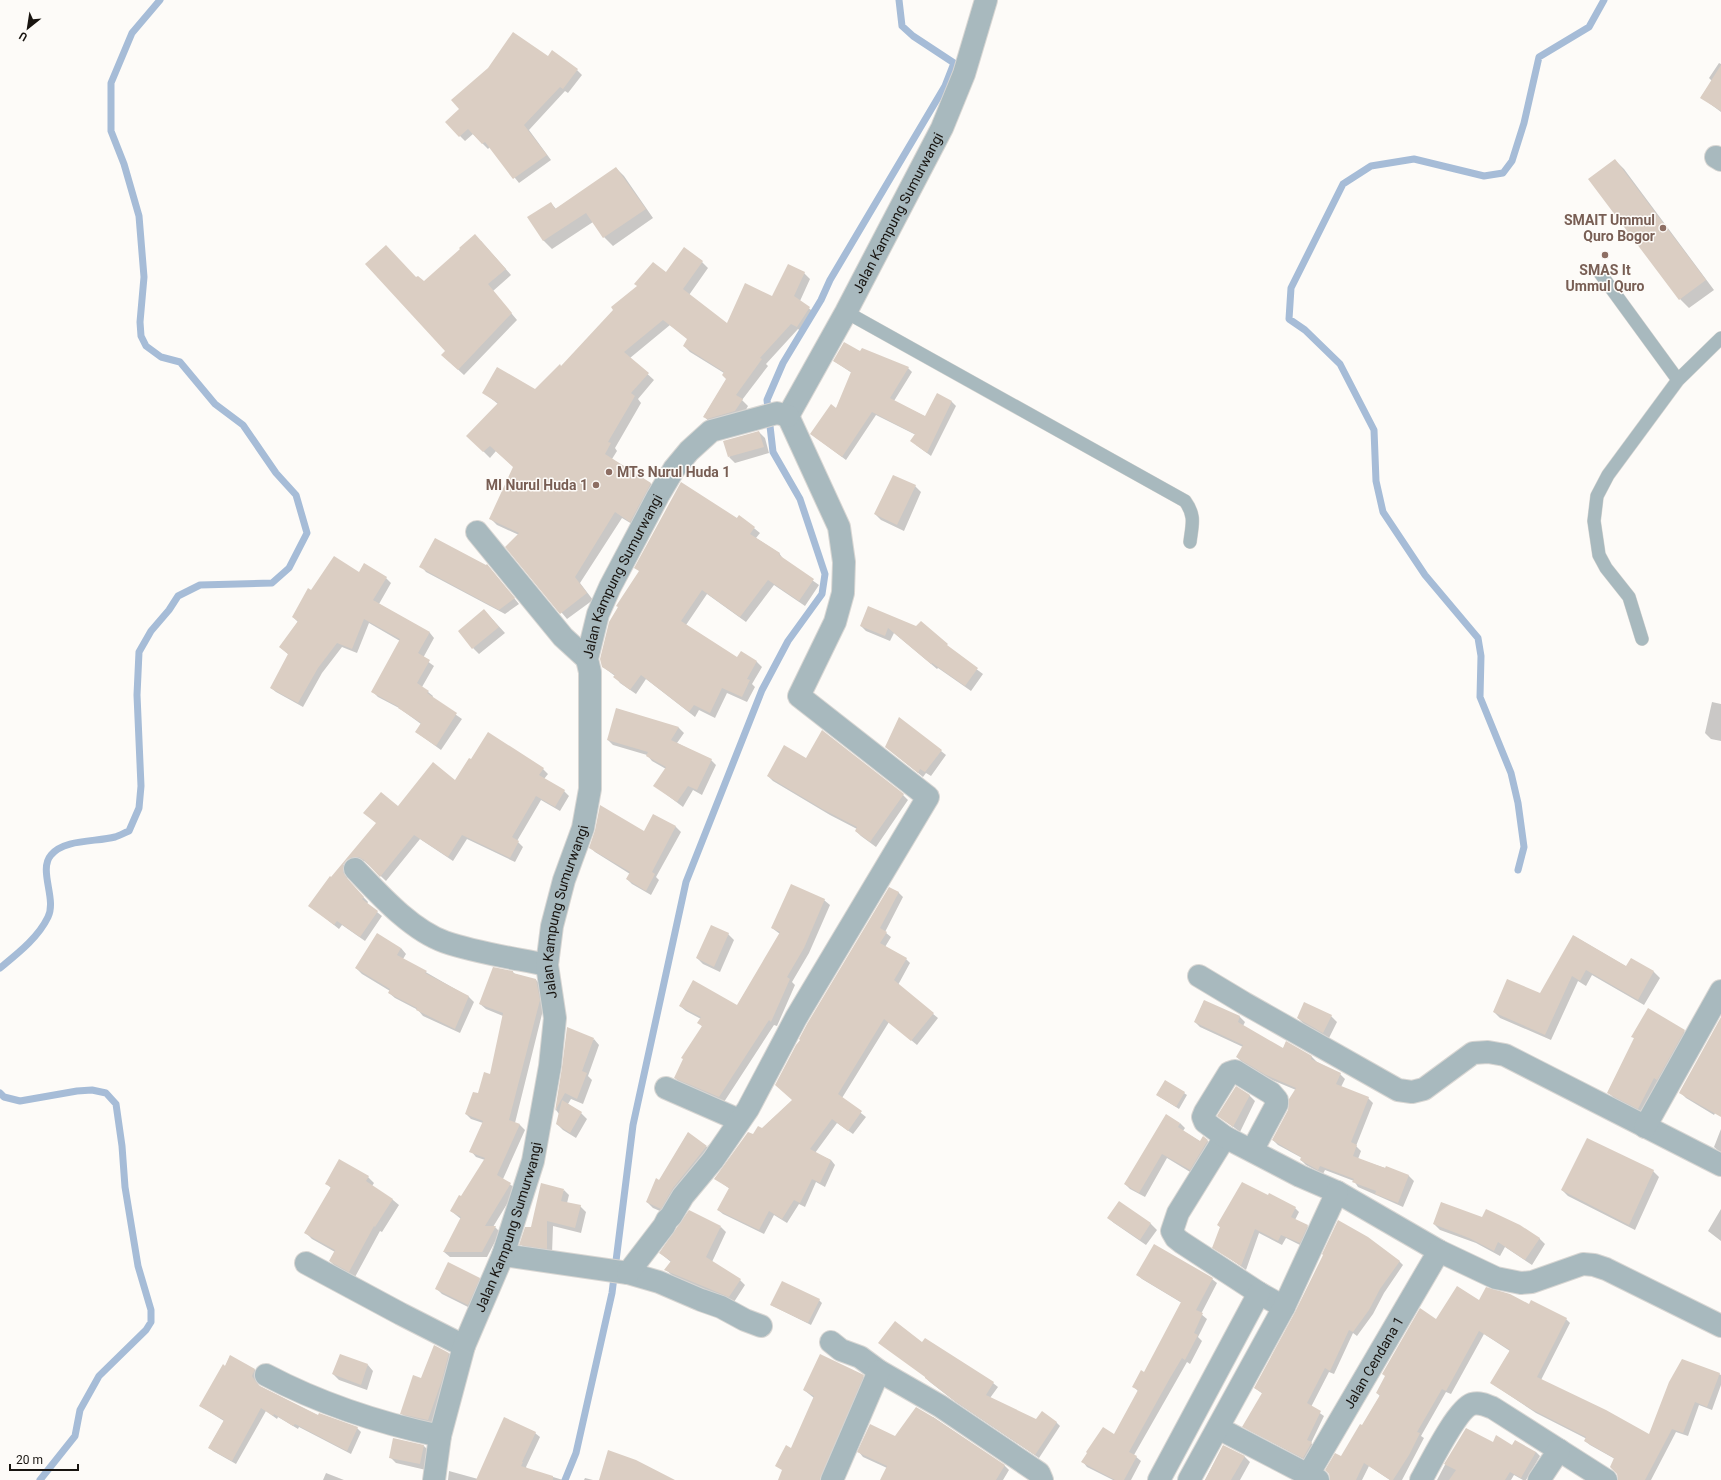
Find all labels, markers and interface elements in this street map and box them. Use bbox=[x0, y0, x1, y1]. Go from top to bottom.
north arrow bbox=[8, 8, 48, 48]
text: U bbox=[17, 29, 30, 44]
street label: Jalan Kampung Sumurwangi bbox=[849, 130, 946, 296]
place label: SMAIT Ummul Quro Bogor bbox=[1564, 212, 1655, 244]
marker: SMAIT Ummul Quro Bogor bbox=[1658, 223, 1668, 233]
marker: SMAS It Ummul Quro bbox=[1600, 250, 1610, 260]
place label: SMAS It Ummul Quro bbox=[1566, 262, 1645, 294]
place label: MTs Nurul Huda 1 bbox=[617, 464, 730, 480]
marker: MTs Nurul Huda 1 bbox=[604, 467, 614, 477]
place label: MI Nurul Huda 1 bbox=[486, 477, 588, 493]
marker: MI Nurul Huda 1 bbox=[591, 480, 601, 490]
street label: Jalan Kampung Sumurwangi bbox=[579, 491, 666, 660]
street label: Jalan Kampung Sumurwangi bbox=[539, 824, 591, 1000]
street label: Jalan Kampung Sumurwangi bbox=[472, 1141, 544, 1314]
street label: Jalan Cendana 1 bbox=[1340, 1314, 1407, 1412]
scale bar bbox=[10, 1446, 78, 1472]
text: 20 m bbox=[16, 1453, 43, 1467]

